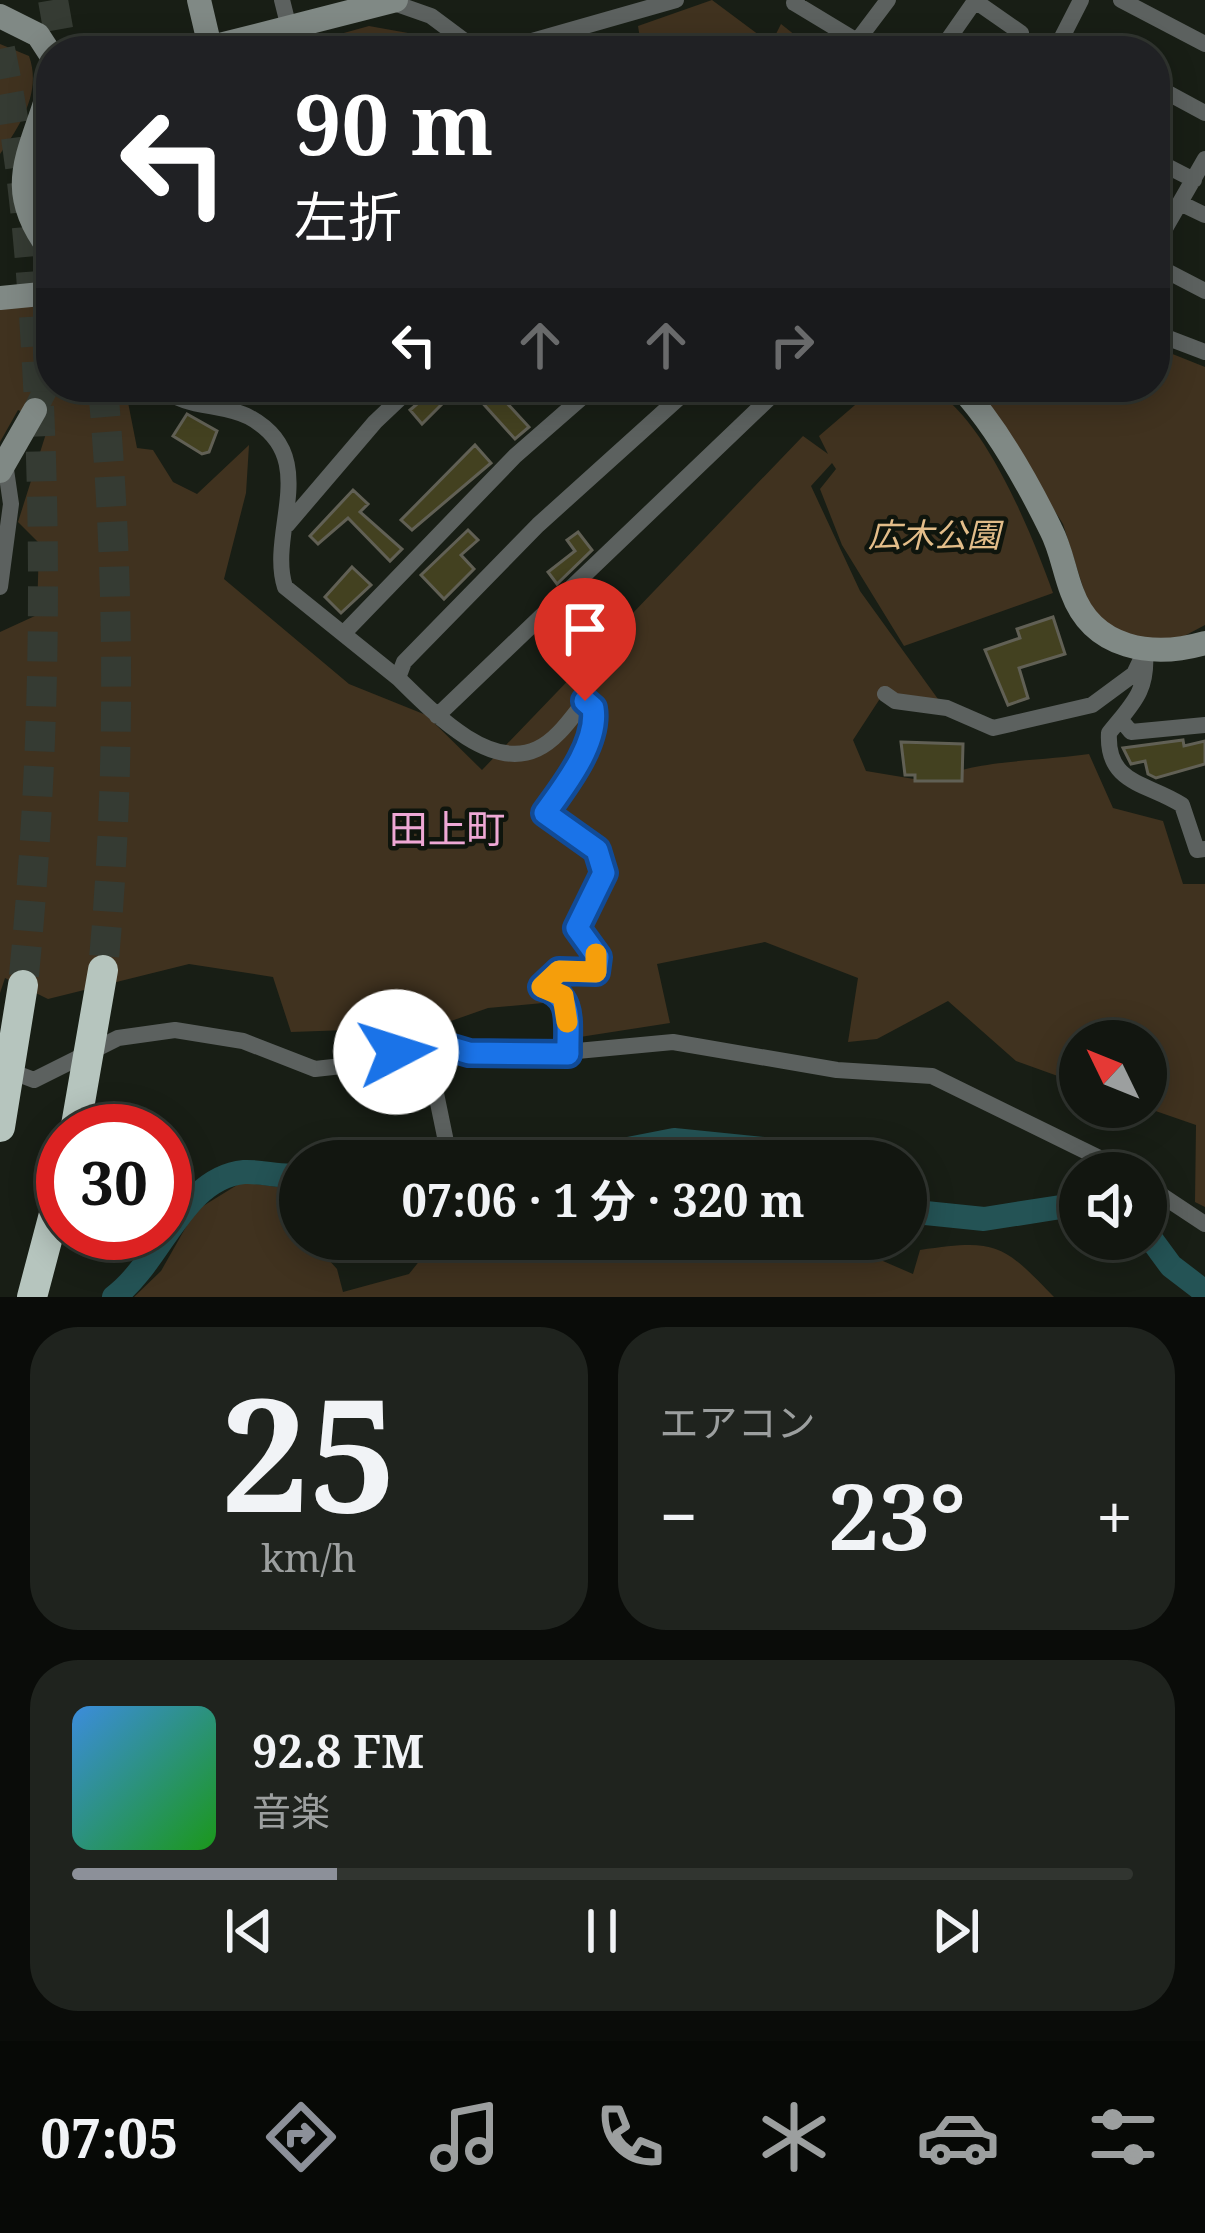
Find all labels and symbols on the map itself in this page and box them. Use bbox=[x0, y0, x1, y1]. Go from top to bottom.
park label: 広木公園 bbox=[868, 512, 1004, 557]
pin bbox=[534, 578, 636, 701]
district label: 田上町 bbox=[388, 801, 506, 854]
position arrow bbox=[333, 989, 459, 1115]
north arrow bbox=[1059, 1020, 1167, 1128]
speed limit sign: 30 bbox=[36, 1104, 192, 1260]

